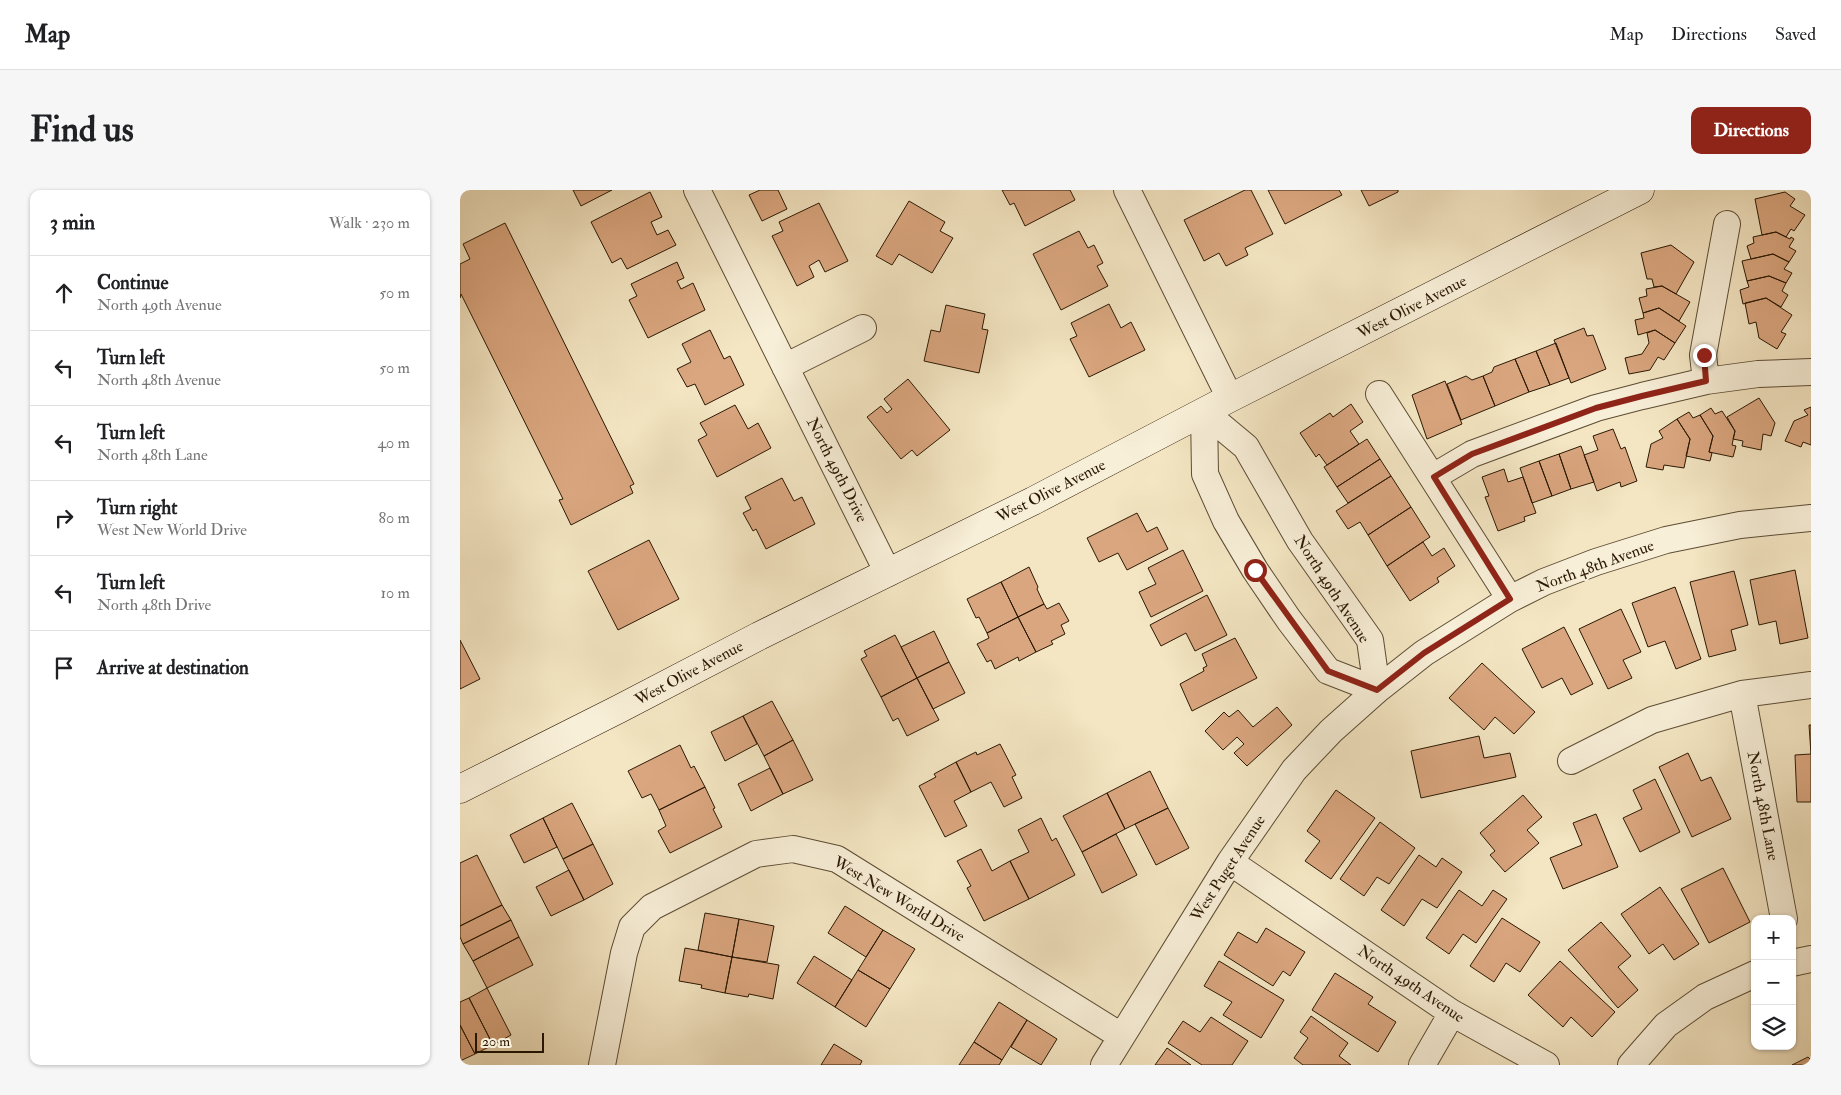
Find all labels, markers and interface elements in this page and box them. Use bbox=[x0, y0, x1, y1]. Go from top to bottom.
text: Map bbox=[25, 19, 70, 50]
text: Map bbox=[1610, 23, 1643, 46]
text: Directions bbox=[1671, 23, 1747, 46]
text: Saved bbox=[1775, 23, 1816, 46]
button: Directions bbox=[1691, 107, 1811, 154]
text: Find us bbox=[30, 108, 134, 152]
text: 3 min bbox=[50, 209, 95, 236]
text: Walk · 230 m bbox=[329, 213, 410, 233]
text: Continue bbox=[97, 271, 168, 295]
street label: West Olive Avenue bbox=[1353, 271, 1470, 344]
icon: ahead bbox=[50, 279, 78, 307]
text: 50 m bbox=[379, 283, 410, 303]
text: North 49th Avenue bbox=[97, 295, 222, 315]
route end bbox=[1693, 344, 1716, 367]
text: Turn left bbox=[97, 346, 165, 370]
icon: left bbox=[50, 354, 78, 382]
text: 50 m bbox=[379, 358, 410, 378]
text: North 48th Avenue bbox=[97, 370, 221, 390]
street label: North 49th Drive bbox=[802, 414, 872, 526]
text: Turn left bbox=[97, 421, 165, 445]
icon: left bbox=[50, 429, 78, 457]
text: 40 m bbox=[377, 433, 410, 453]
text: North 48th Lane bbox=[97, 445, 208, 465]
street label: West Olive Avenue bbox=[992, 455, 1109, 528]
text: Turn right bbox=[97, 496, 177, 520]
icon: right bbox=[50, 504, 78, 532]
text: 80 m bbox=[379, 508, 410, 528]
text: West New World Drive bbox=[97, 520, 247, 540]
street label: North 49th Avenue bbox=[1290, 531, 1374, 647]
street label: North 48th Avenue bbox=[1533, 535, 1657, 597]
route start bbox=[1244, 559, 1267, 582]
text: Turn left bbox=[97, 571, 165, 595]
icon: left bbox=[50, 579, 78, 607]
text: 10 m bbox=[380, 583, 410, 603]
text: North 48th Drive bbox=[97, 595, 211, 615]
street label: West Olive Avenue bbox=[630, 636, 747, 710]
icon: arrive bbox=[50, 654, 78, 682]
text: Arrive at destination bbox=[97, 656, 249, 680]
street label: North 48th Lane bbox=[1743, 750, 1783, 863]
street label: West Puget Avenue bbox=[1186, 811, 1270, 926]
street label: West New World Drive bbox=[829, 851, 969, 946]
map controls bbox=[1751, 915, 1796, 1050]
button: + bbox=[1751, 915, 1796, 960]
street label: North 49th Avenue bbox=[1354, 941, 1469, 1027]
button: − bbox=[1751, 960, 1796, 1005]
button: layers bbox=[1751, 1005, 1796, 1050]
scale bar bbox=[475, 1030, 544, 1053]
text: 20 m bbox=[482, 1033, 510, 1050]

